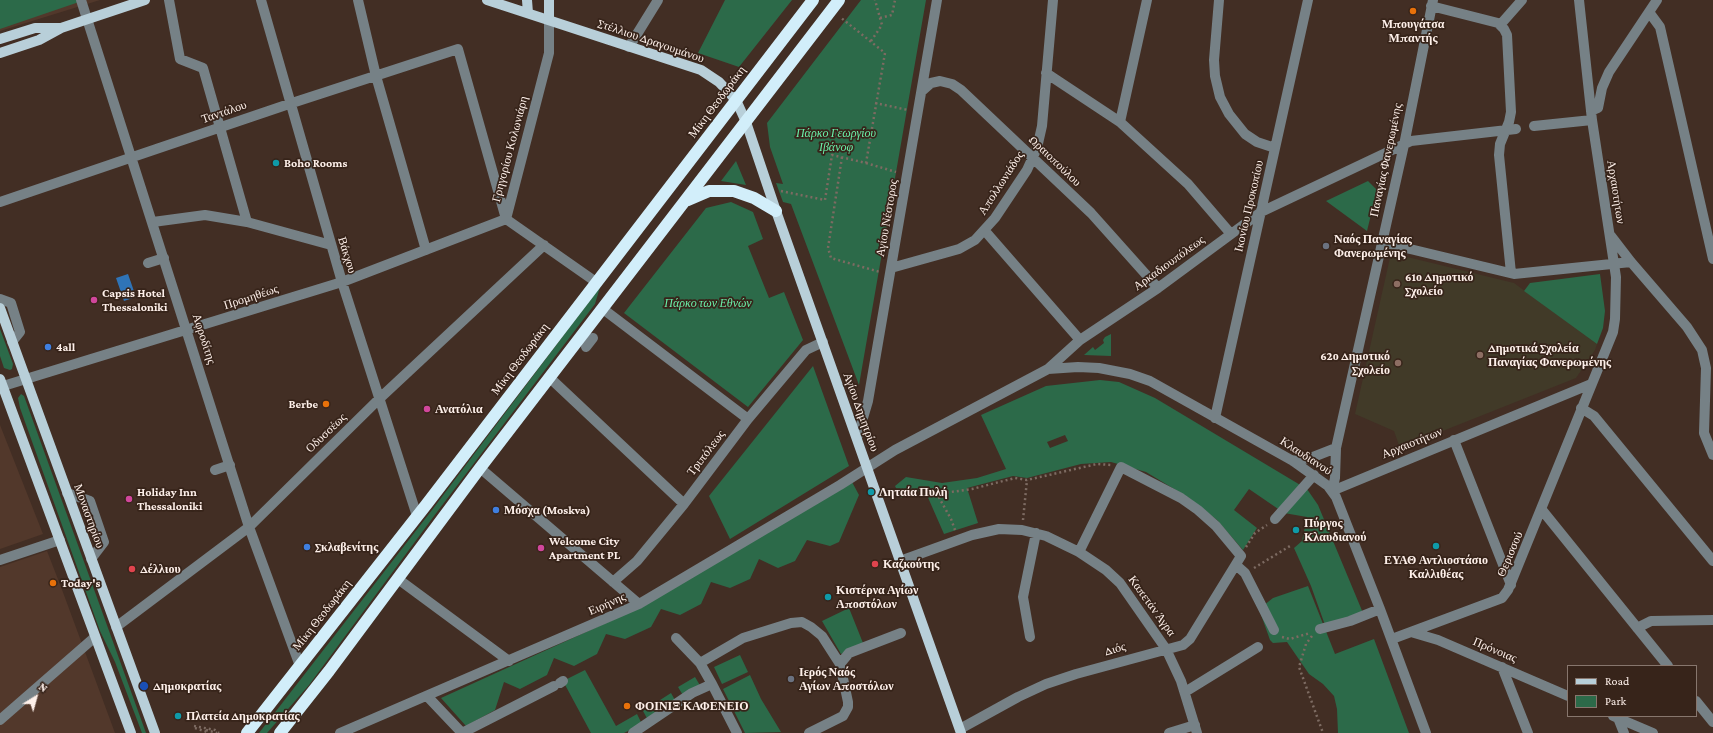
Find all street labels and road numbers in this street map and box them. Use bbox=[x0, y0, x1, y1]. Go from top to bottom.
street label: Στέλλιου Δραγουμάνου bbox=[596, 16, 706, 66]
street label: Μίκη Θεοδωράκη bbox=[685, 63, 749, 141]
street label: Γρηγορίου Κολωνιάρη bbox=[489, 94, 531, 204]
street label: Ταντάλου bbox=[199, 98, 249, 126]
street label: Παναγίας Φανερωμένης bbox=[1367, 102, 1405, 218]
street label: Ωραιοπούλου bbox=[1026, 133, 1084, 189]
street label: Απολλωνιάδος bbox=[975, 148, 1027, 218]
street label: Ικονίου Προκοπίου bbox=[1231, 159, 1267, 253]
street label: Αρχαιοτήτων bbox=[1604, 159, 1628, 225]
street label: Αγίου Νέστορος bbox=[873, 178, 901, 258]
street label: Αρκαδιουπόλεως bbox=[1131, 232, 1207, 294]
street label: Βάκχου bbox=[335, 235, 359, 275]
street label: Προμηθέως bbox=[222, 281, 280, 313]
street label: Αφροδίτης bbox=[189, 312, 219, 366]
street label: Μίκη Θεοδωράκη bbox=[488, 320, 552, 398]
street label: Αγίου Δημητρίου bbox=[840, 371, 882, 453]
street label: Οδυσσέως bbox=[303, 410, 349, 456]
street label: Αρχαιοτήτων bbox=[1379, 424, 1445, 462]
street label: Τριπόλεως bbox=[684, 427, 728, 479]
street label: Κλαυδιανού bbox=[1277, 434, 1335, 478]
street label: Μοναστηρίου bbox=[71, 482, 107, 550]
street label: Θερισσού bbox=[1494, 529, 1526, 579]
street label: Καπετάν Άγρα bbox=[1125, 573, 1179, 639]
street label: Μίκη Θεοδωράκη bbox=[290, 577, 354, 653]
street label: Ειρήνης bbox=[586, 589, 628, 619]
street label: Πρόνοιας bbox=[1471, 634, 1519, 666]
street label: Διός bbox=[1103, 639, 1127, 659]

